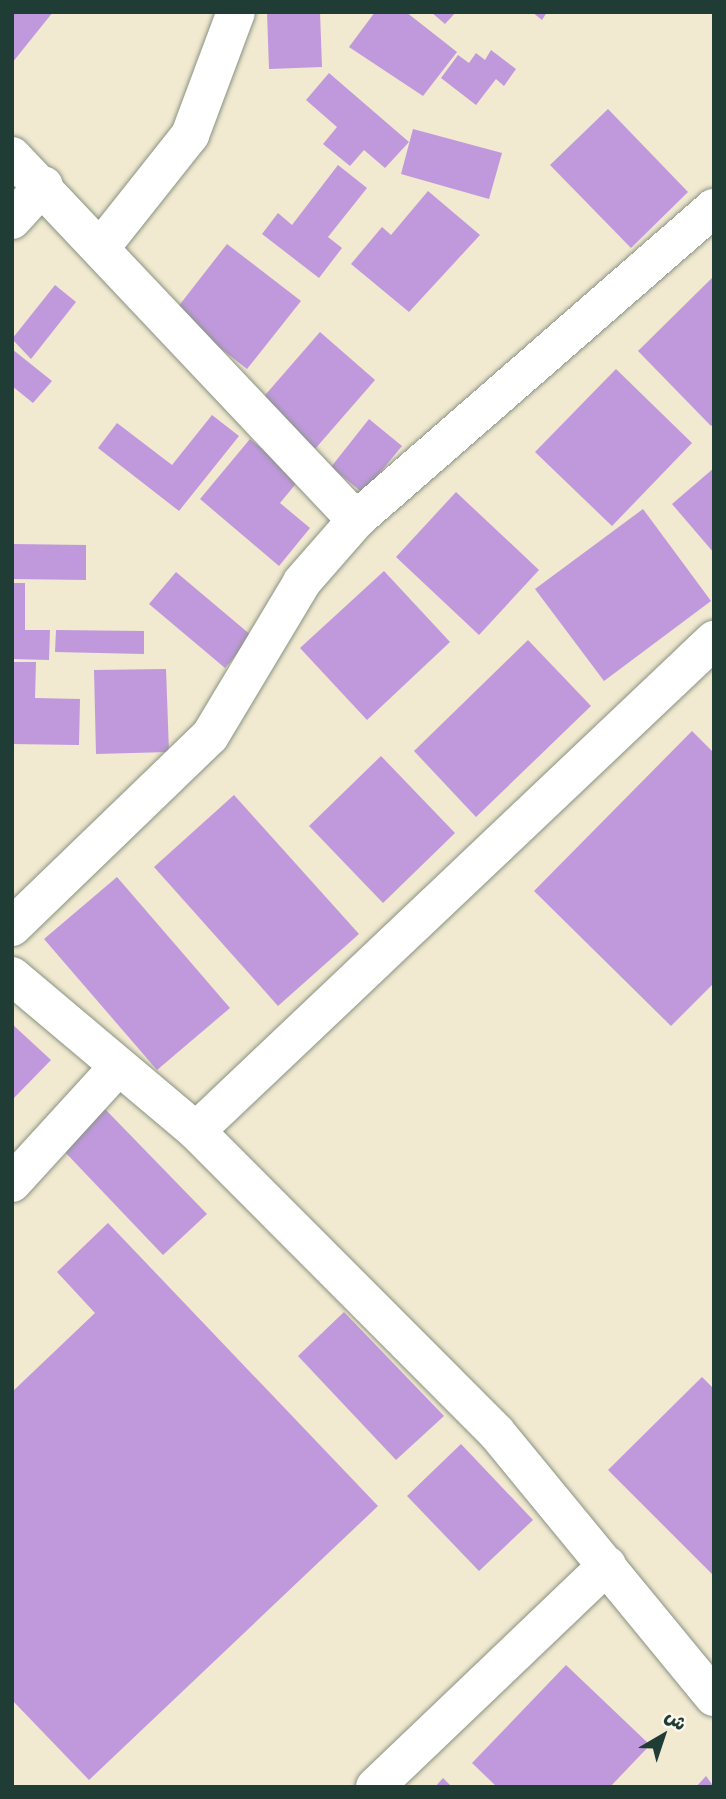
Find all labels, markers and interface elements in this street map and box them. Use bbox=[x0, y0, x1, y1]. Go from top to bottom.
north arrow bbox=[628, 1701, 698, 1771]
text: ش bbox=[660, 1703, 693, 1736]

